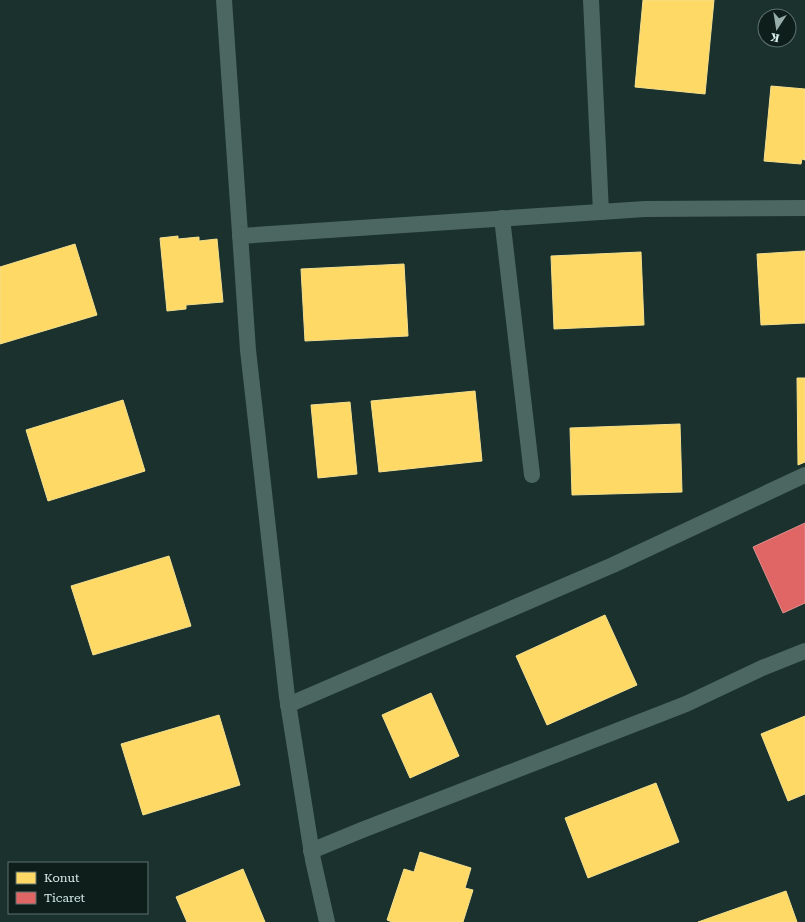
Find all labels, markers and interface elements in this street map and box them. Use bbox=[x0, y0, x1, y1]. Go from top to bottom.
north arrow bbox=[757, 8, 797, 48]
text: K bbox=[769, 30, 781, 45]
legend bbox=[8, 862, 148, 914]
text: Konut bbox=[44, 871, 80, 885]
text: Ticaret bbox=[44, 891, 85, 905]

